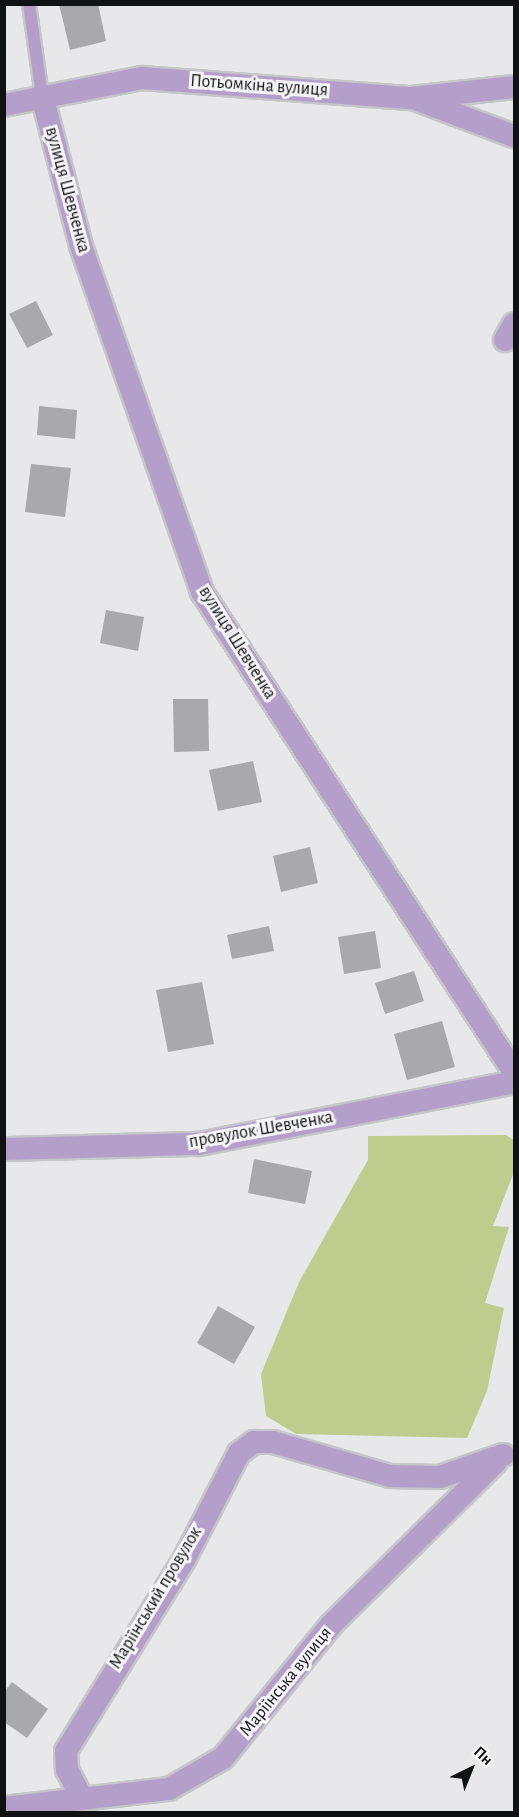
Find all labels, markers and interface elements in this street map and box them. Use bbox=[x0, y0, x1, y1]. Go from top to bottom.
street label: Потьомкіна вулиця bbox=[189, 70, 329, 102]
street label: вулиця Шевченка bbox=[40, 125, 94, 255]
street label: вулиця Шевченка bbox=[194, 582, 280, 704]
street label: провулок Шевченка bbox=[187, 1107, 335, 1153]
street label: Маріїнський провулок bbox=[105, 1523, 207, 1673]
street label: Маріїнська вулиця bbox=[235, 1623, 337, 1741]
north arrow bbox=[441, 1739, 501, 1799]
text: Пн bbox=[471, 1743, 496, 1768]

